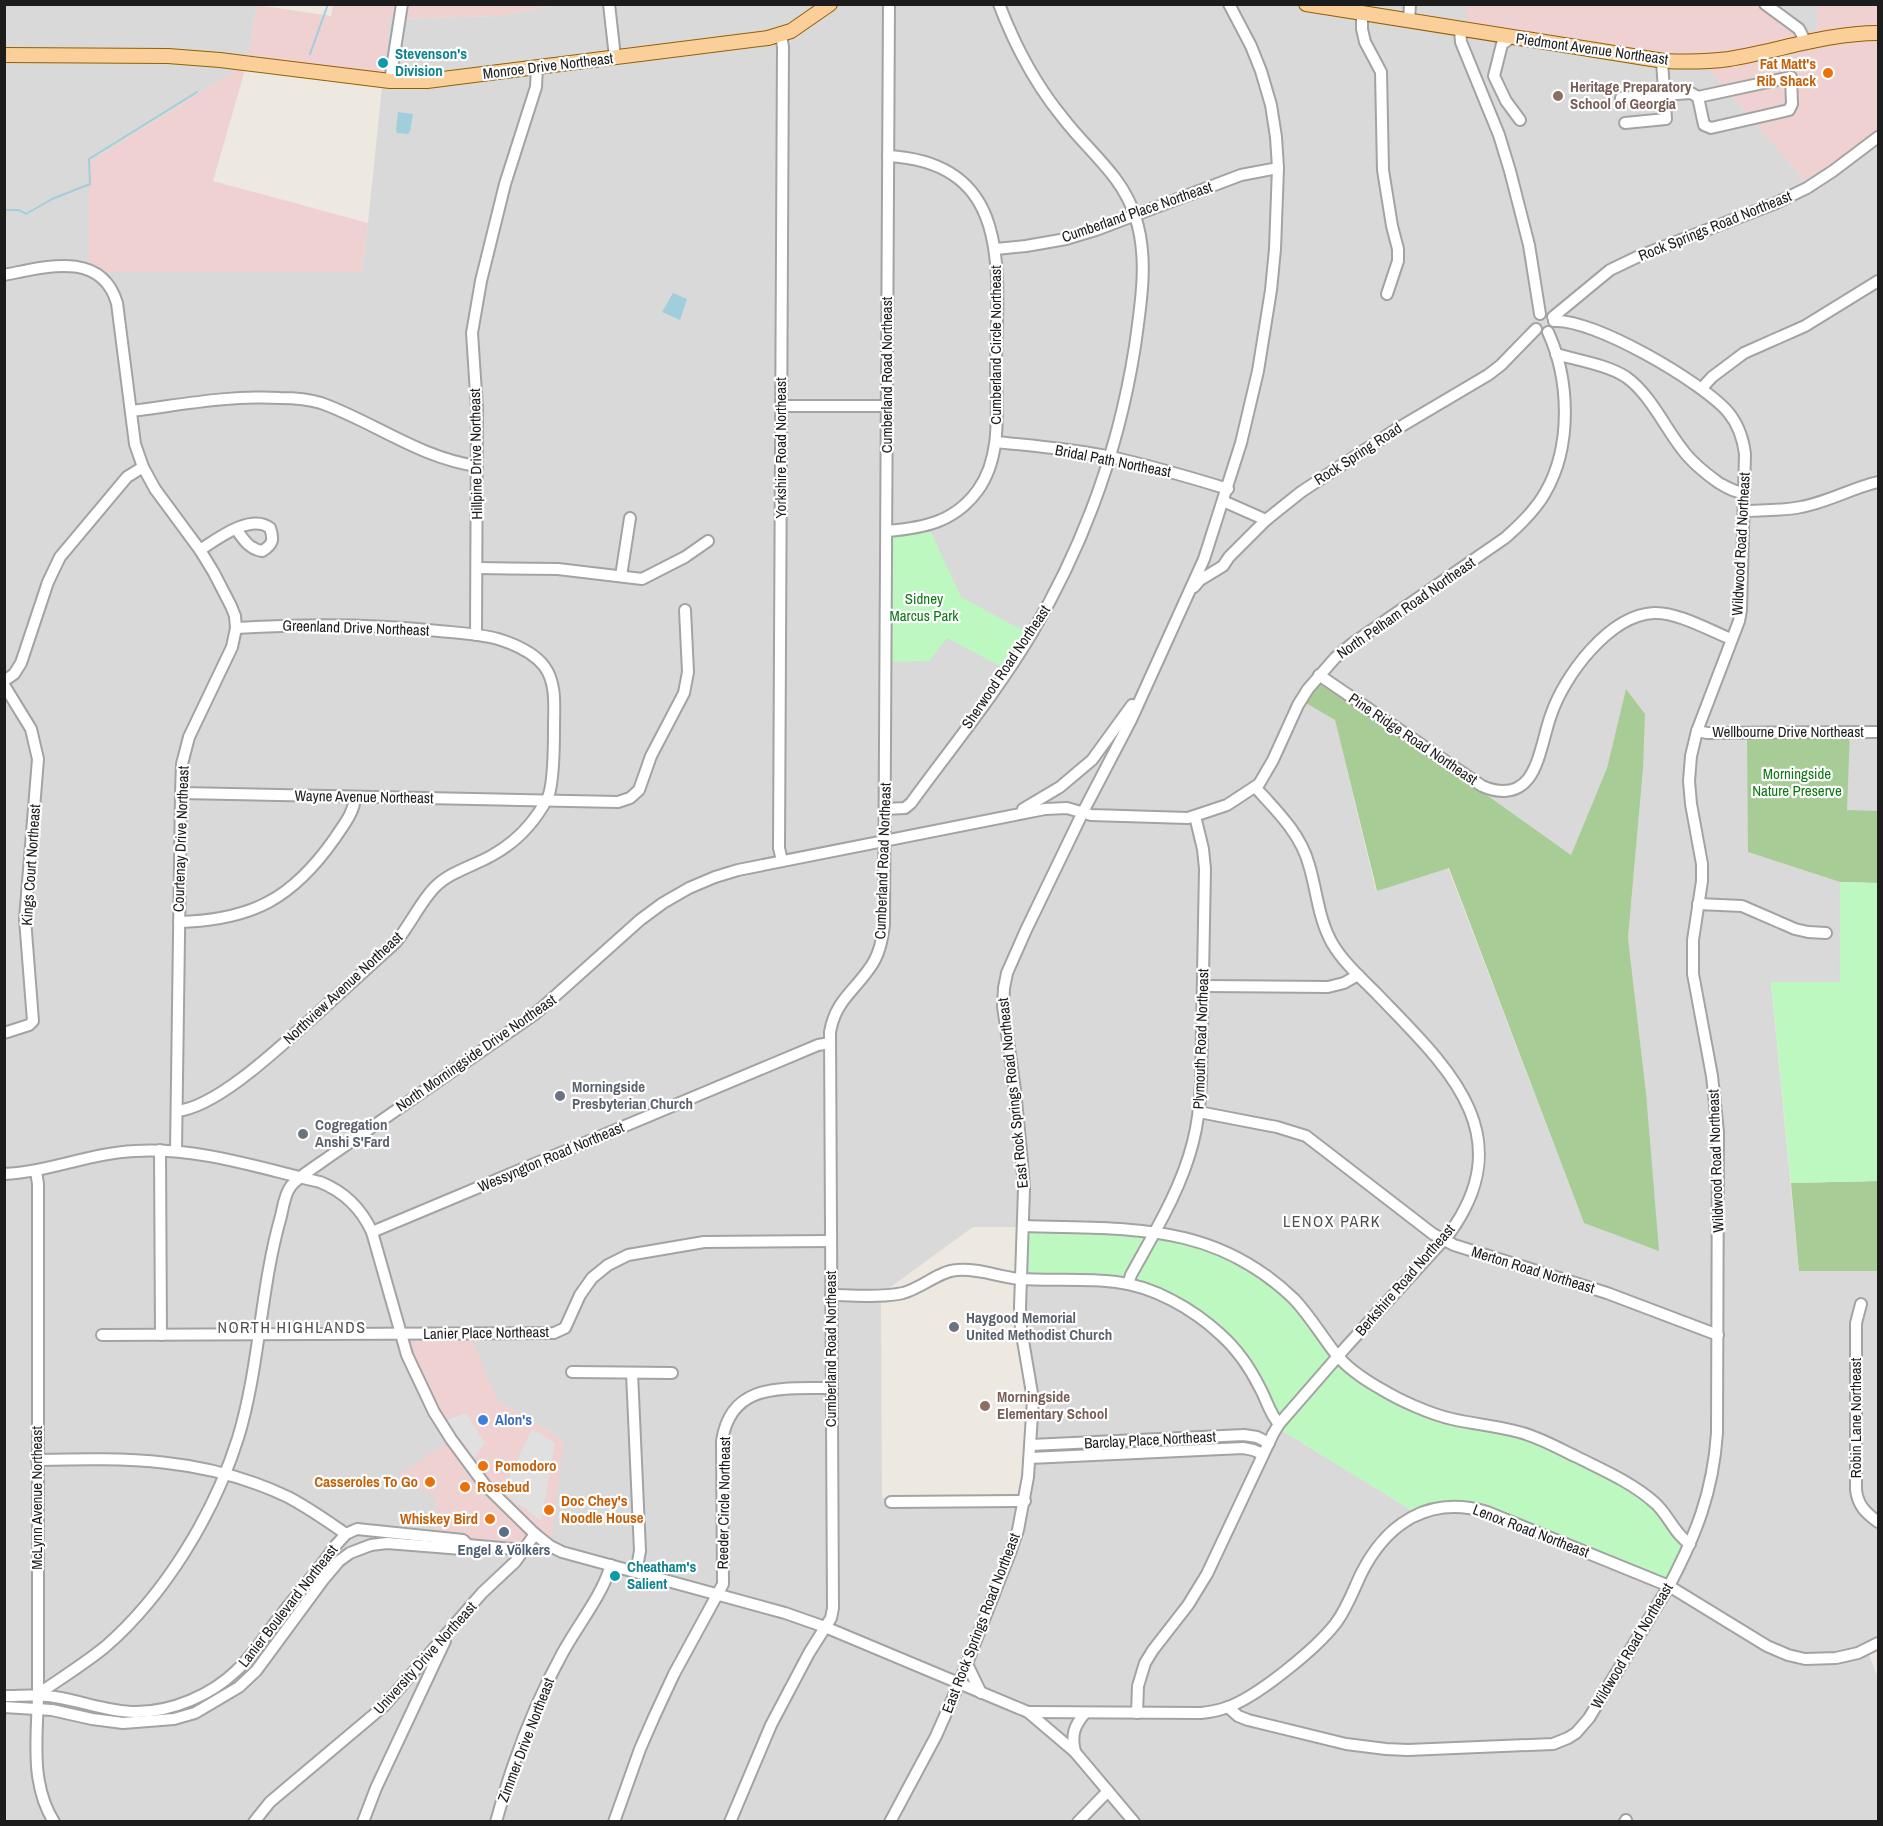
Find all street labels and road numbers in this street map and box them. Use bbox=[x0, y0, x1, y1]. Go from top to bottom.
street label: Piedmont Avenue Northeast bbox=[1515, 27, 1670, 70]
street label: Monroe Drive Northeast bbox=[482, 47, 615, 84]
street label: Cumberland Place Northeast bbox=[1059, 176, 1215, 247]
street label: Rock Springs Road Northeast bbox=[1635, 185, 1795, 266]
street label: Cumberland Circle Northeast bbox=[985, 265, 1006, 425]
street label: Cumberland Road Northeast bbox=[876, 296, 897, 453]
street label: Yorkshire Road Northeast bbox=[770, 377, 791, 519]
street label: Hillpine Drive Northeast bbox=[464, 388, 487, 520]
street label: Rock Spring Road bbox=[1310, 417, 1406, 490]
street label: Bridal Path Northeast bbox=[1053, 439, 1173, 482]
street label: Wildwood Road Northeast bbox=[1726, 471, 1755, 616]
street label: North Pelham Road Northeast bbox=[1332, 551, 1480, 663]
street label: Sherwood Road Northeast bbox=[956, 600, 1055, 733]
street label: Greenland Drive Northeast bbox=[282, 614, 430, 641]
street label: Pine Ridge Road Northeast bbox=[1345, 688, 1482, 790]
street label: Wellbourne Drive Northeast bbox=[1712, 721, 1864, 742]
street label: Courtenay Drive Northeast bbox=[167, 765, 194, 912]
street label: Cumberland Road Northeast bbox=[869, 782, 896, 940]
street label: Wayne Avenue Northeast bbox=[294, 785, 434, 808]
street label: Kings Court Northeast bbox=[16, 803, 45, 926]
street label: Northview Avenue Northeast bbox=[278, 926, 407, 1049]
street label: Plymouth Road Northeast bbox=[1188, 968, 1213, 1110]
street label: North Morningside Drive Northeast bbox=[391, 989, 561, 1116]
street label: East Rock Springs Road Northeast bbox=[992, 996, 1033, 1189]
street label: Wildwood Road Northeast bbox=[1702, 1088, 1728, 1233]
street label: Wessyngton Road Northeast bbox=[474, 1116, 628, 1197]
street label: Berkshire Road Northeast bbox=[1350, 1219, 1460, 1340]
street label: Merton Road Northeast bbox=[1469, 1241, 1598, 1298]
street label: Cumberland Road Northeast bbox=[820, 1270, 841, 1427]
street label: Lanier Place Northeast bbox=[423, 1321, 550, 1344]
street label: Robin Lane Northeast bbox=[1845, 1357, 1866, 1478]
street label: McLynn Avenue Northeast bbox=[26, 1426, 47, 1570]
street label: Barclay Place Northeast bbox=[1084, 1426, 1217, 1453]
street label: Reeder Circle Northeast bbox=[712, 1436, 735, 1569]
street label: Lenox Road Northeast bbox=[1470, 1499, 1593, 1563]
street label: East Rock Springs Road Northeast bbox=[936, 1529, 1025, 1716]
street label: Lanier Boulevard Northeast bbox=[233, 1540, 343, 1671]
street label: Wildwood Road Northeast bbox=[1586, 1578, 1678, 1713]
street label: University Drive Northeast bbox=[368, 1596, 481, 1719]
street label: Zimmer Drive Northeast bbox=[492, 1674, 559, 1805]

